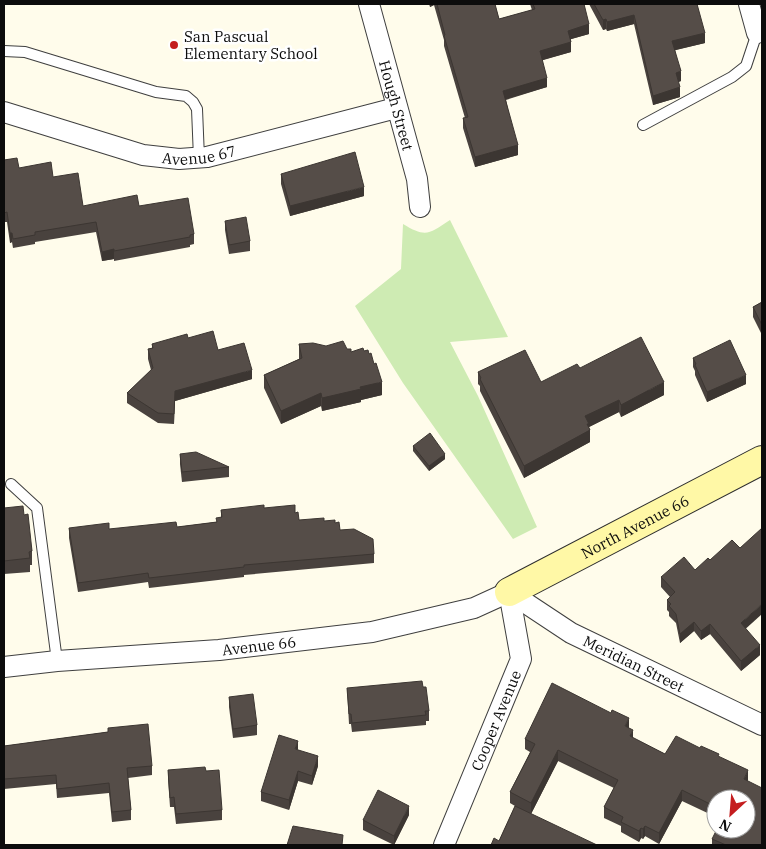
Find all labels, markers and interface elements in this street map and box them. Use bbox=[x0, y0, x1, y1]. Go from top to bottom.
place label: San Pascual Elementary School bbox=[184, 27, 318, 63]
marker: San Pascual Elementary School bbox=[168, 39, 180, 51]
street label: Hough Street bbox=[375, 58, 418, 153]
street label: Avenue 67 bbox=[161, 140, 238, 169]
street label: North Avenue 66 bbox=[578, 490, 692, 562]
street label: Meridian Street bbox=[580, 631, 687, 696]
street label: Avenue 66 bbox=[221, 632, 297, 659]
street label: Cooper Avenue bbox=[466, 667, 525, 773]
north arrow bbox=[706, 789, 756, 839]
text: N bbox=[716, 815, 734, 836]

